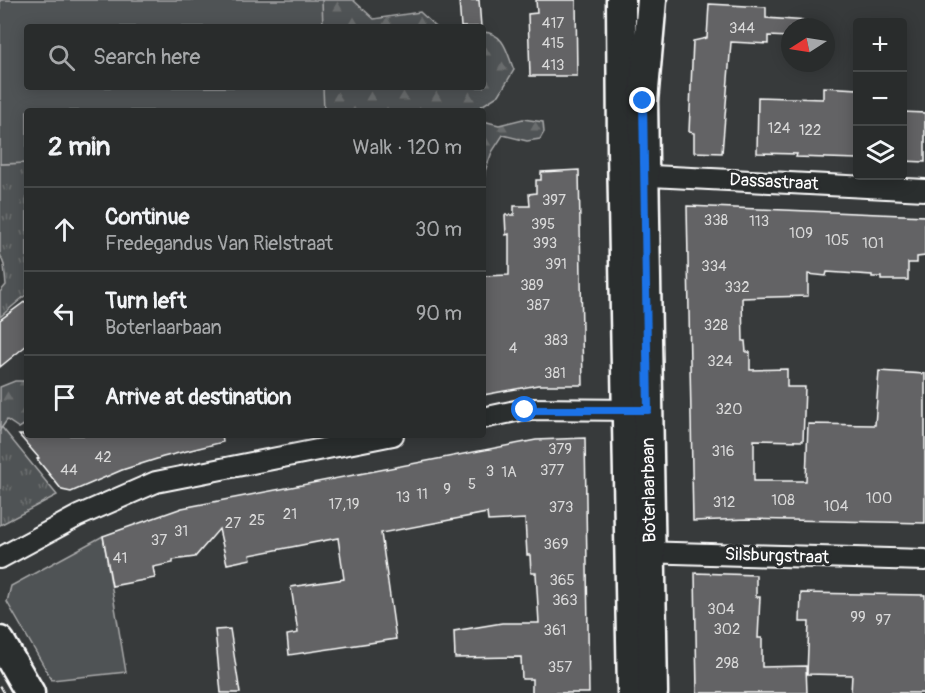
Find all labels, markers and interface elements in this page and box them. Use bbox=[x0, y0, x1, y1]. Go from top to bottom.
house number: 417 bbox=[542, 14, 564, 33]
north arrow bbox=[781, 18, 835, 72]
map controls bbox=[853, 18, 907, 180]
button: + bbox=[853, 18, 907, 72]
house number: 344 bbox=[729, 19, 755, 38]
search box bbox=[24, 24, 486, 90]
house number: 415 bbox=[542, 34, 564, 53]
icon: search bbox=[45, 41, 78, 74]
text: Search here bbox=[93, 43, 200, 71]
house number: 413 bbox=[542, 56, 564, 75]
button: − bbox=[853, 72, 907, 126]
route end bbox=[629, 87, 655, 113]
house number: 124 bbox=[768, 119, 791, 138]
house number: 122 bbox=[799, 121, 821, 140]
button: layers bbox=[853, 126, 907, 180]
text: 2 min bbox=[48, 131, 110, 163]
text: Walk · 120 m bbox=[353, 135, 462, 160]
street label: Dassastraat bbox=[729, 168, 820, 196]
house number: 397 bbox=[542, 191, 566, 210]
text: Continue bbox=[105, 203, 189, 231]
house number: 338 bbox=[704, 211, 729, 230]
house number: 113 bbox=[749, 212, 769, 231]
icon: ahead bbox=[48, 213, 81, 246]
house number: 395 bbox=[531, 215, 555, 234]
text: 30 m bbox=[415, 217, 462, 242]
house number: 109 bbox=[789, 224, 813, 243]
text: Fredegandus Van Rielstraat bbox=[105, 231, 333, 256]
house number: 105 bbox=[825, 231, 849, 250]
house number: 393 bbox=[533, 234, 557, 253]
house number: 101 bbox=[862, 234, 884, 253]
house number: 391 bbox=[545, 255, 567, 274]
house number: 334 bbox=[701, 257, 727, 276]
house number: 389 bbox=[520, 276, 544, 295]
house number: 332 bbox=[724, 278, 750, 297]
text: Turn left bbox=[105, 287, 187, 315]
house number: 387 bbox=[526, 296, 550, 315]
icon: left bbox=[48, 297, 81, 330]
text: 90 m bbox=[416, 301, 462, 326]
text: Boterlaarbaan bbox=[105, 315, 222, 340]
house number: 328 bbox=[704, 316, 729, 335]
house number: 383 bbox=[544, 331, 568, 350]
house number: 4 bbox=[509, 339, 518, 358]
house number: 324 bbox=[707, 352, 733, 371]
house number: 381 bbox=[544, 364, 566, 383]
icon: arrive bbox=[48, 381, 81, 414]
text: Arrive at destination bbox=[105, 383, 291, 411]
route start bbox=[511, 396, 537, 422]
house number: 320 bbox=[715, 400, 743, 419]
street label: Boterlaarbaan bbox=[637, 437, 661, 543]
house number: 379 bbox=[548, 440, 572, 459]
house number: 316 bbox=[712, 442, 734, 461]
house number: 42 bbox=[94, 448, 112, 467]
house number: 44 bbox=[60, 461, 78, 480]
house number: 377 bbox=[540, 461, 564, 480]
house number: 3 bbox=[486, 462, 494, 481]
house number: 1A bbox=[501, 463, 517, 482]
house number: 5 bbox=[468, 475, 476, 494]
house number: 9 bbox=[443, 480, 451, 499]
house number: 11 bbox=[416, 485, 428, 504]
house number: 13 bbox=[396, 488, 410, 507]
house number: 100 bbox=[866, 489, 892, 508]
house number: 108 bbox=[771, 491, 795, 510]
house number: 312 bbox=[713, 493, 735, 512]
house number: 17,19 bbox=[328, 495, 360, 514]
house number: 104 bbox=[824, 497, 849, 516]
house number: 373 bbox=[549, 498, 573, 517]
house number: 21 bbox=[283, 505, 297, 524]
house number: 25 bbox=[249, 511, 265, 530]
house number: 27 bbox=[225, 514, 241, 533]
house number: 31 bbox=[174, 522, 188, 541]
house number: 37 bbox=[151, 531, 167, 550]
house number: 369 bbox=[544, 535, 568, 554]
street label: Silsburgstraat bbox=[724, 543, 830, 569]
house number: 41 bbox=[113, 549, 127, 568]
house number: 365 bbox=[549, 571, 575, 590]
house number: 363 bbox=[552, 591, 578, 610]
house number: 304 bbox=[707, 600, 735, 619]
house number: 99 bbox=[850, 608, 866, 627]
house number: 97 bbox=[875, 611, 891, 630]
house number: 302 bbox=[713, 620, 741, 639]
house number: 361 bbox=[544, 621, 566, 640]
house number: 298 bbox=[715, 654, 739, 673]
house number: 357 bbox=[548, 658, 572, 677]

